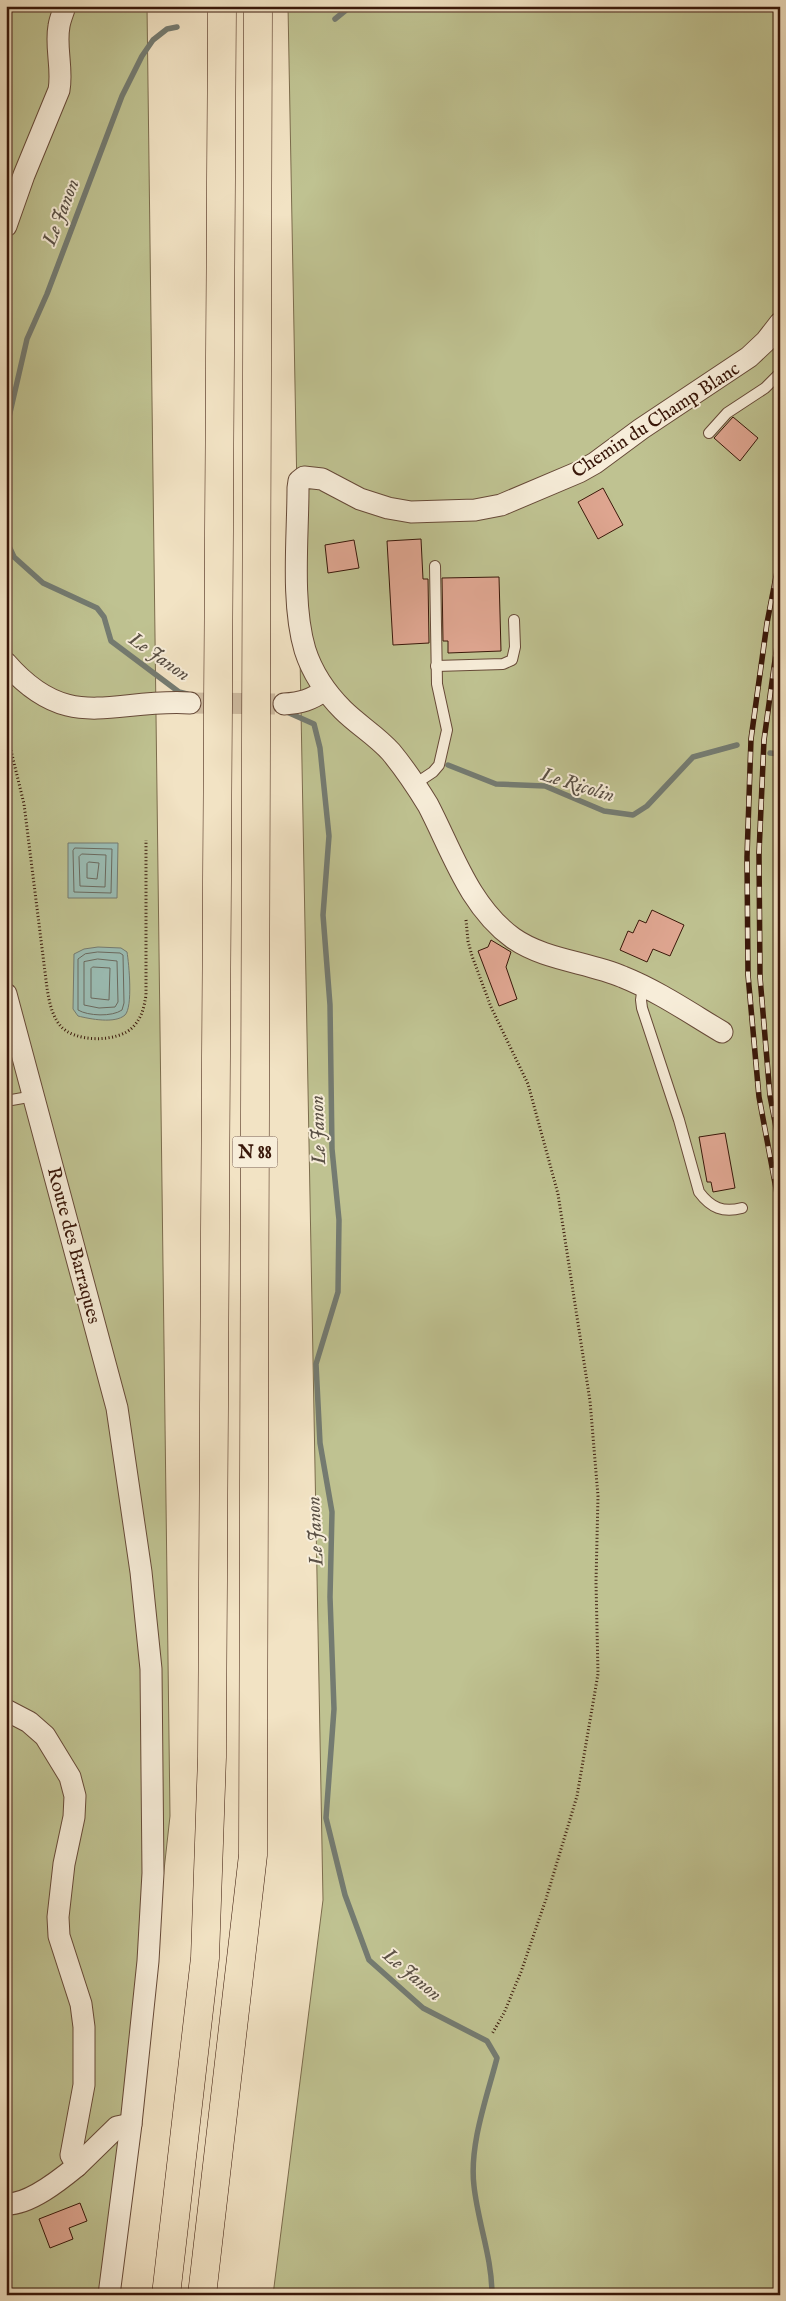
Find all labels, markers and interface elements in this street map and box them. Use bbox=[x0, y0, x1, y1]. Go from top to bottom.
water label: Le Janon bbox=[37, 176, 86, 250]
street label: Chemin du Champ Blanc bbox=[567, 357, 745, 484]
water label: Le Janon bbox=[123, 626, 195, 687]
water label: Le Ricolin bbox=[537, 762, 618, 808]
water label: Le Janon bbox=[305, 1095, 332, 1166]
road number: N 88 bbox=[232, 1136, 278, 1168]
street label: Route des Barraques bbox=[41, 1165, 106, 1326]
water label: Le Janon bbox=[301, 1495, 330, 1567]
water label: Le Janon bbox=[377, 1943, 447, 2007]

